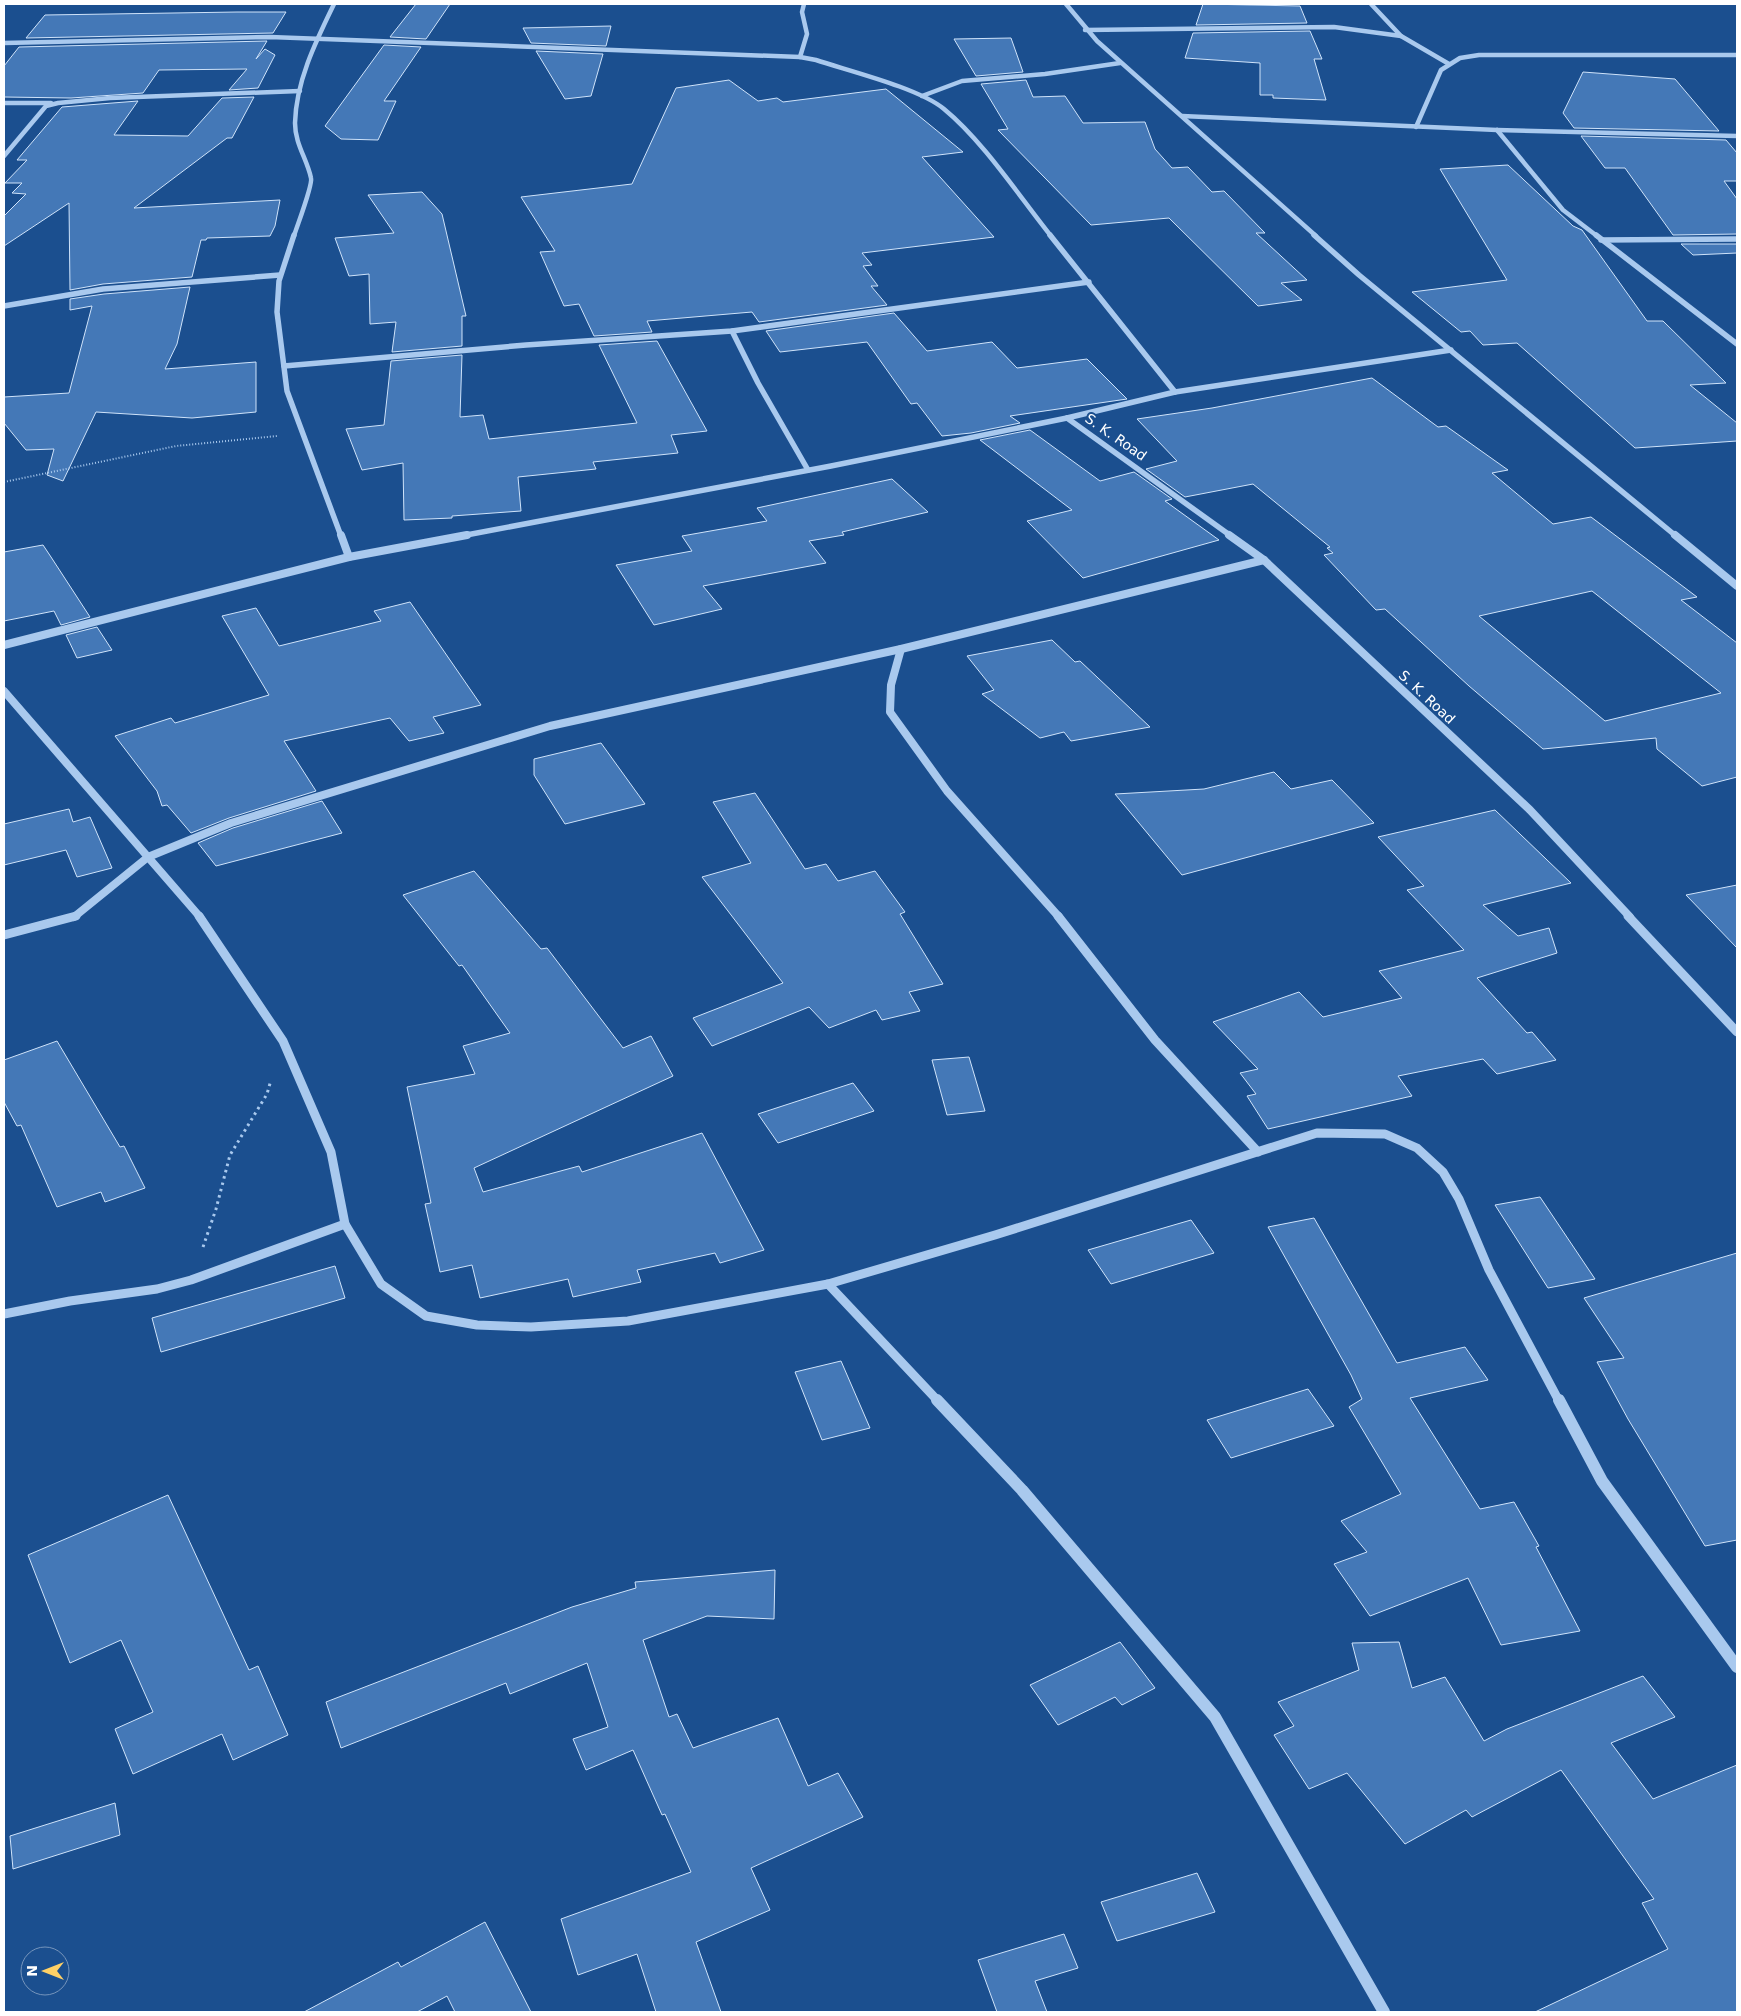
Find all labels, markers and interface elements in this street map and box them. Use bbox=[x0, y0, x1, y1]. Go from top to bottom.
street label: S. K. Road bbox=[1082, 410, 1150, 464]
street label: S. K. Road bbox=[1396, 667, 1458, 727]
north arrow bbox=[20, 1946, 70, 1996]
text: N bbox=[24, 1965, 40, 1977]

